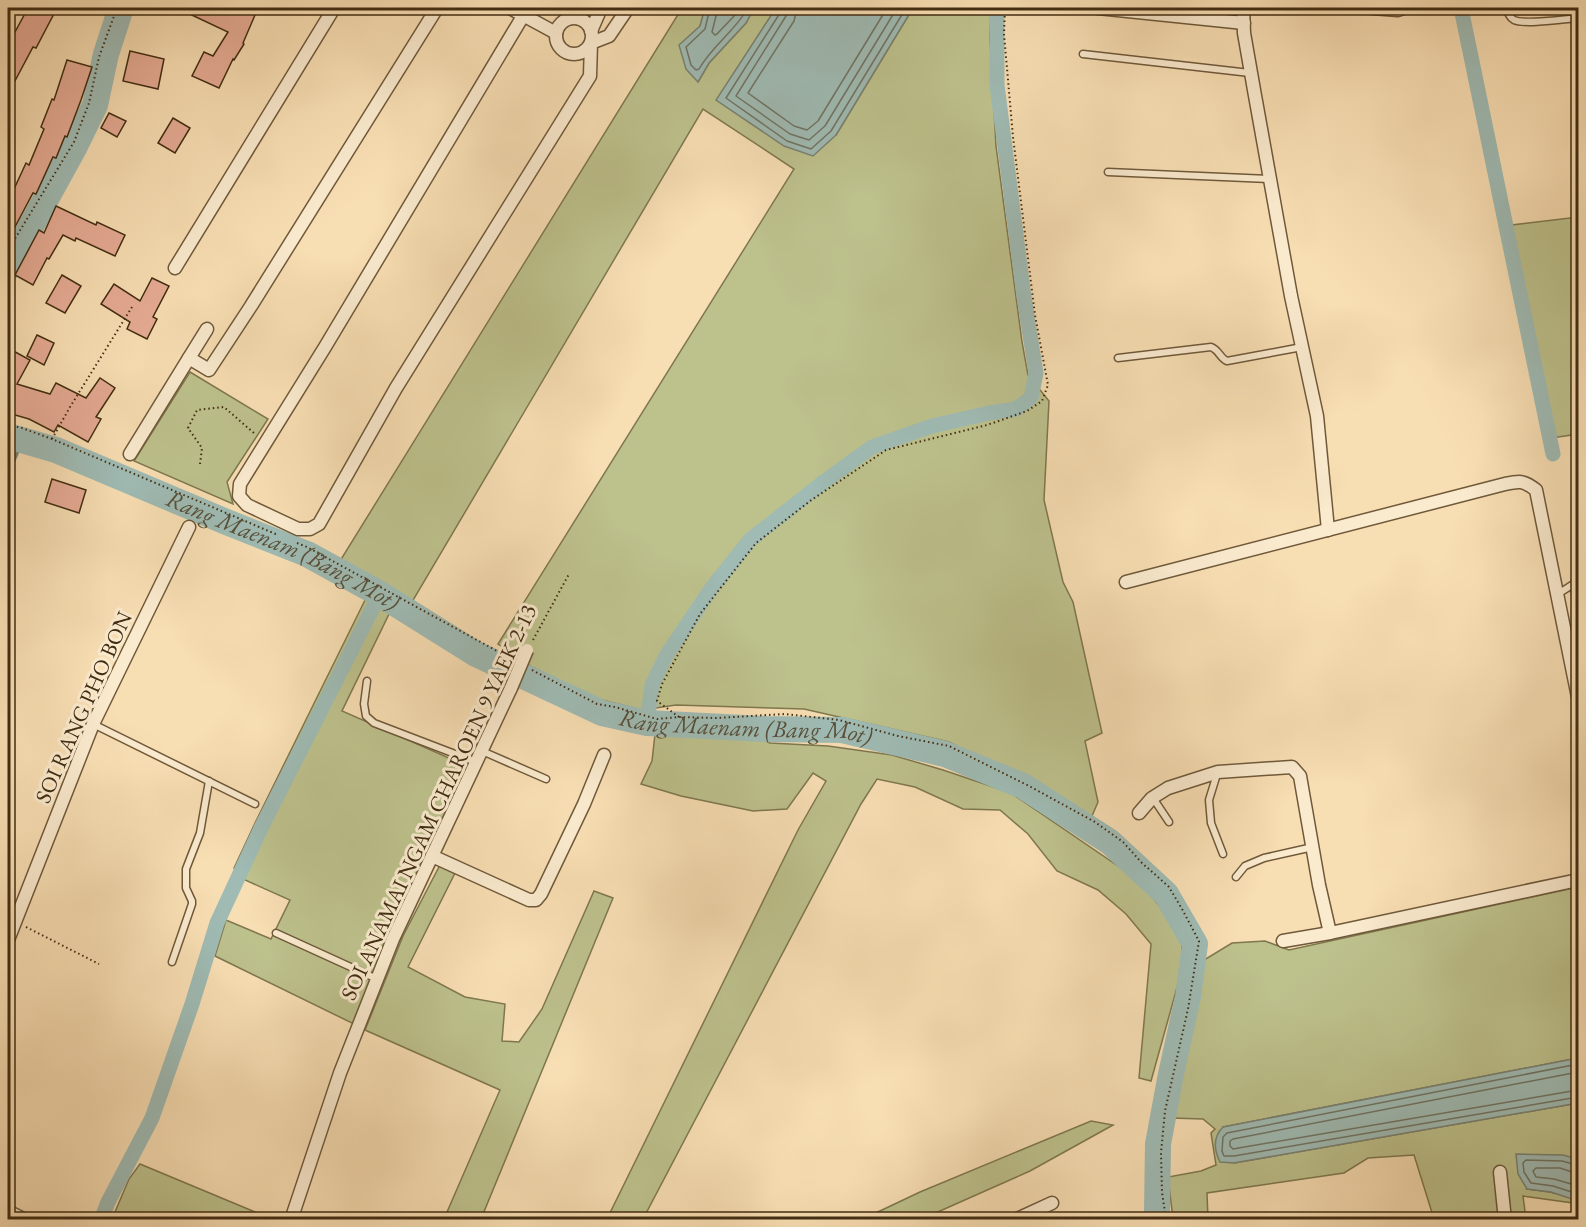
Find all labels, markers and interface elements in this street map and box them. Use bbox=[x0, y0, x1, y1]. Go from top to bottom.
water label: Rang Maenam (Bang Mot) bbox=[162, 482, 406, 618]
street label: SOI ANAMAI NGAM CHAROEN 9 YAEK 2-13 bbox=[334, 600, 543, 1005]
street label: SOI RANG PHO BON bbox=[28, 606, 139, 808]
water label: Rang Maenam (Bang Mot) bbox=[616, 701, 876, 752]

